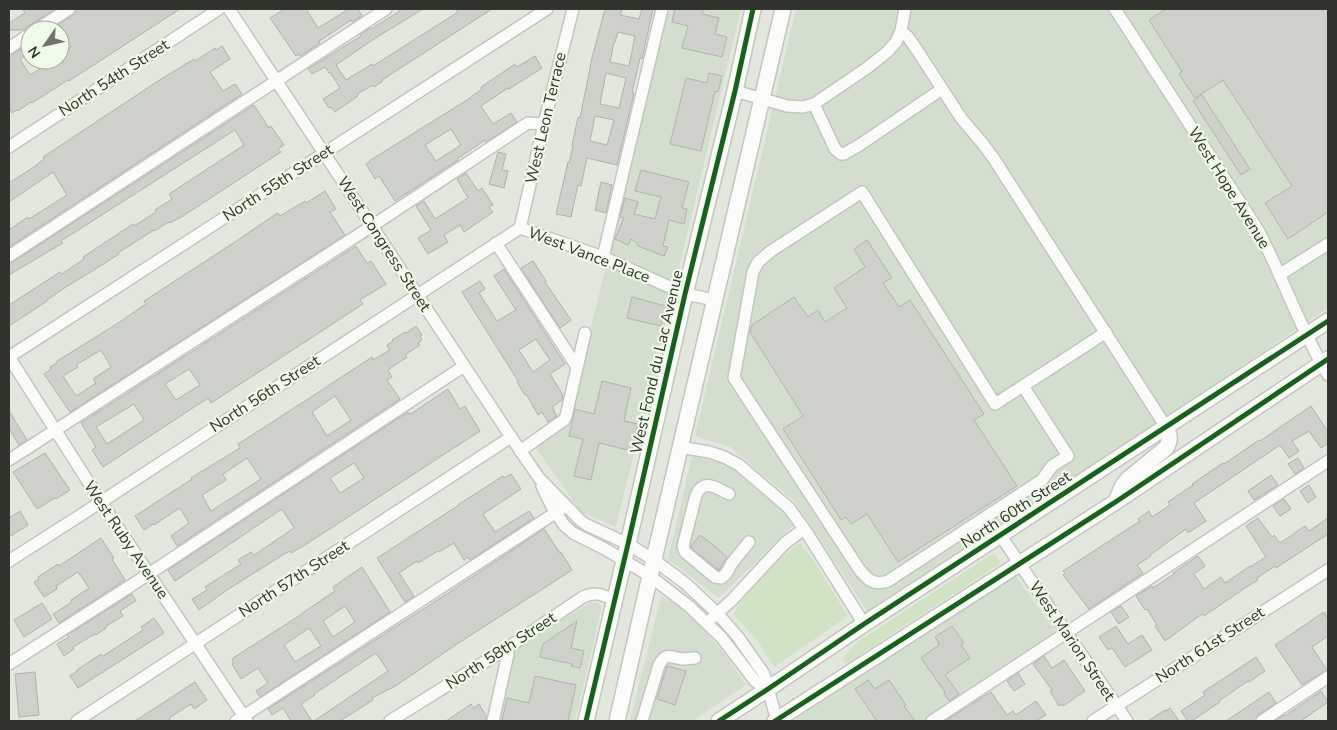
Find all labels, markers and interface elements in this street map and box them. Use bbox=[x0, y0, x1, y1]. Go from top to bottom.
north arrow bbox=[20, 20, 70, 70]
street label: North 54th Street bbox=[55, 34, 174, 122]
text: N bbox=[24, 42, 45, 62]
street label: West Leon Terrace bbox=[520, 50, 572, 186]
street label: West Hope Avenue bbox=[1183, 123, 1275, 253]
street label: North 55th Street bbox=[219, 139, 338, 227]
street label: West Congress Street bbox=[332, 172, 436, 316]
street label: West Vance Place bbox=[525, 222, 653, 288]
street label: West Fond du Lac Avenue bbox=[625, 268, 689, 456]
street label: North 56th Street bbox=[206, 350, 325, 438]
street label: North 60th Street bbox=[957, 466, 1076, 554]
street label: West Ruby Avenue bbox=[78, 477, 174, 603]
street label: North 57th Street bbox=[235, 535, 354, 623]
street label: West Marion Street bbox=[1024, 577, 1120, 705]
street label: North 61st Street bbox=[1151, 601, 1269, 689]
street label: North 58th Street bbox=[442, 607, 561, 695]

